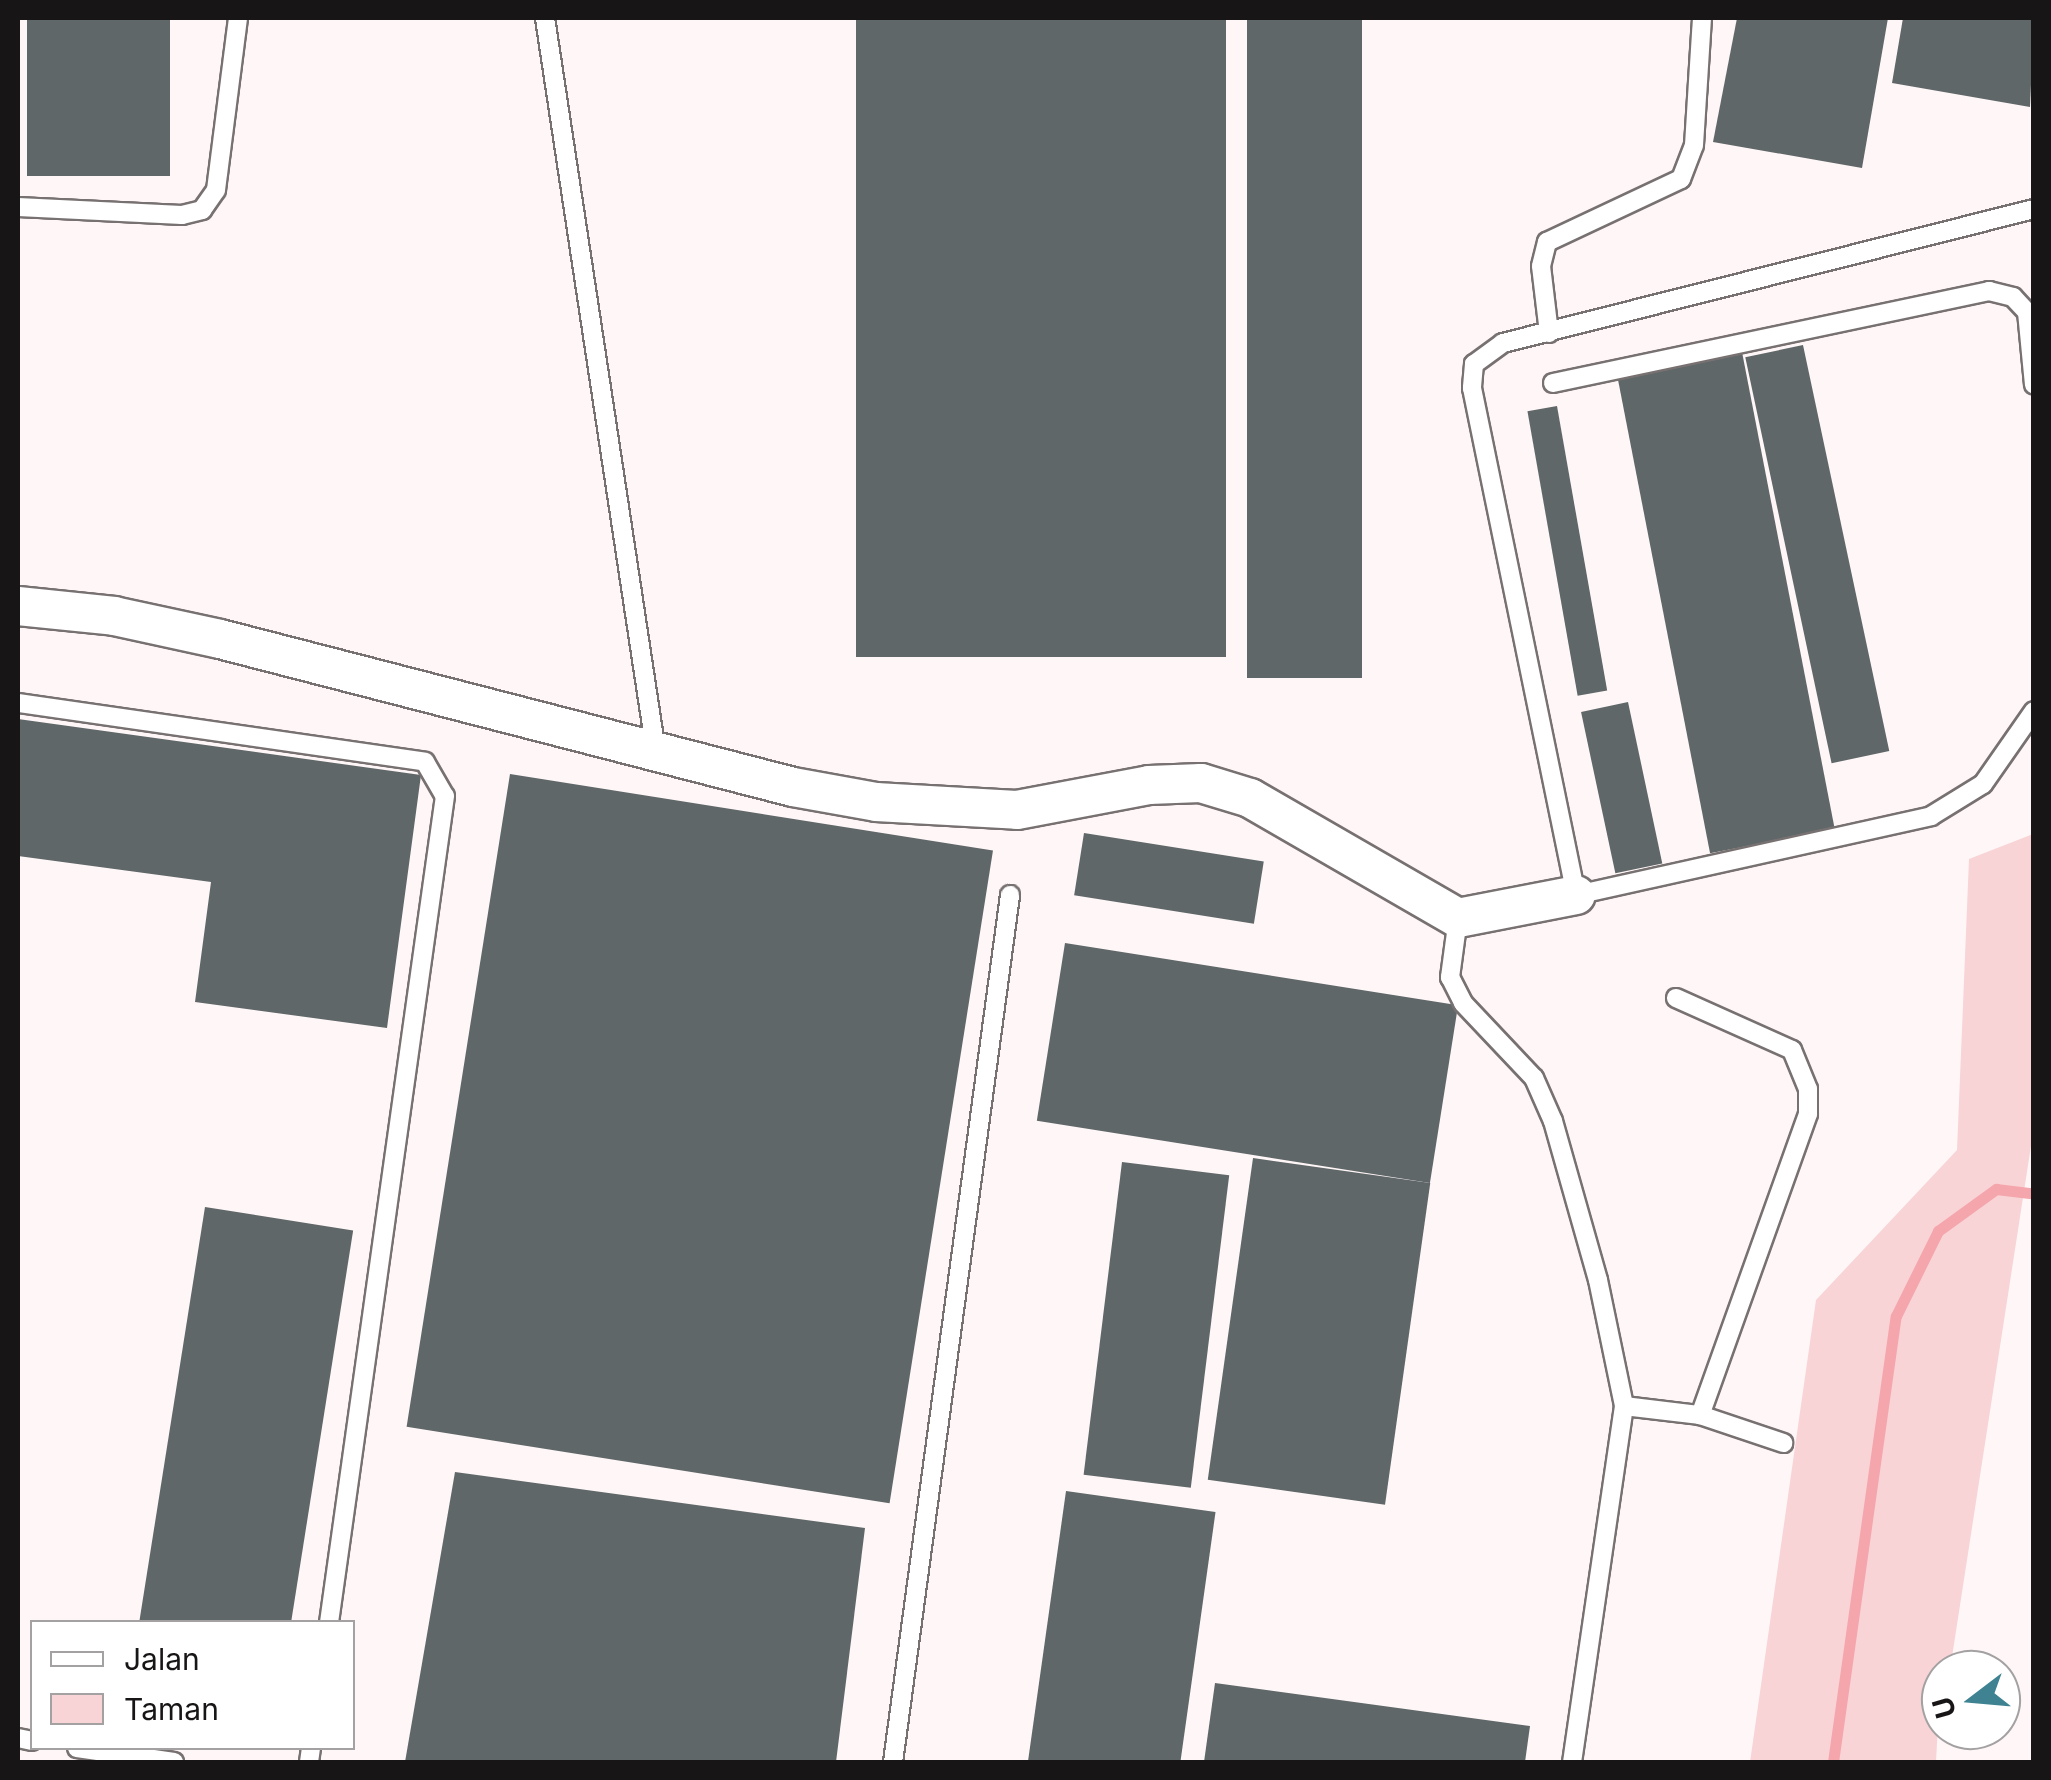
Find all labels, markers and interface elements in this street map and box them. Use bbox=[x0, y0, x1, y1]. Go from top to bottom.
legend bbox=[30, 1620, 355, 1750]
text: Jalan bbox=[124, 1641, 200, 1677]
north arrow bbox=[1921, 1650, 2021, 1750]
text: Taman bbox=[124, 1691, 219, 1727]
text: U bbox=[1925, 1693, 1963, 1722]

